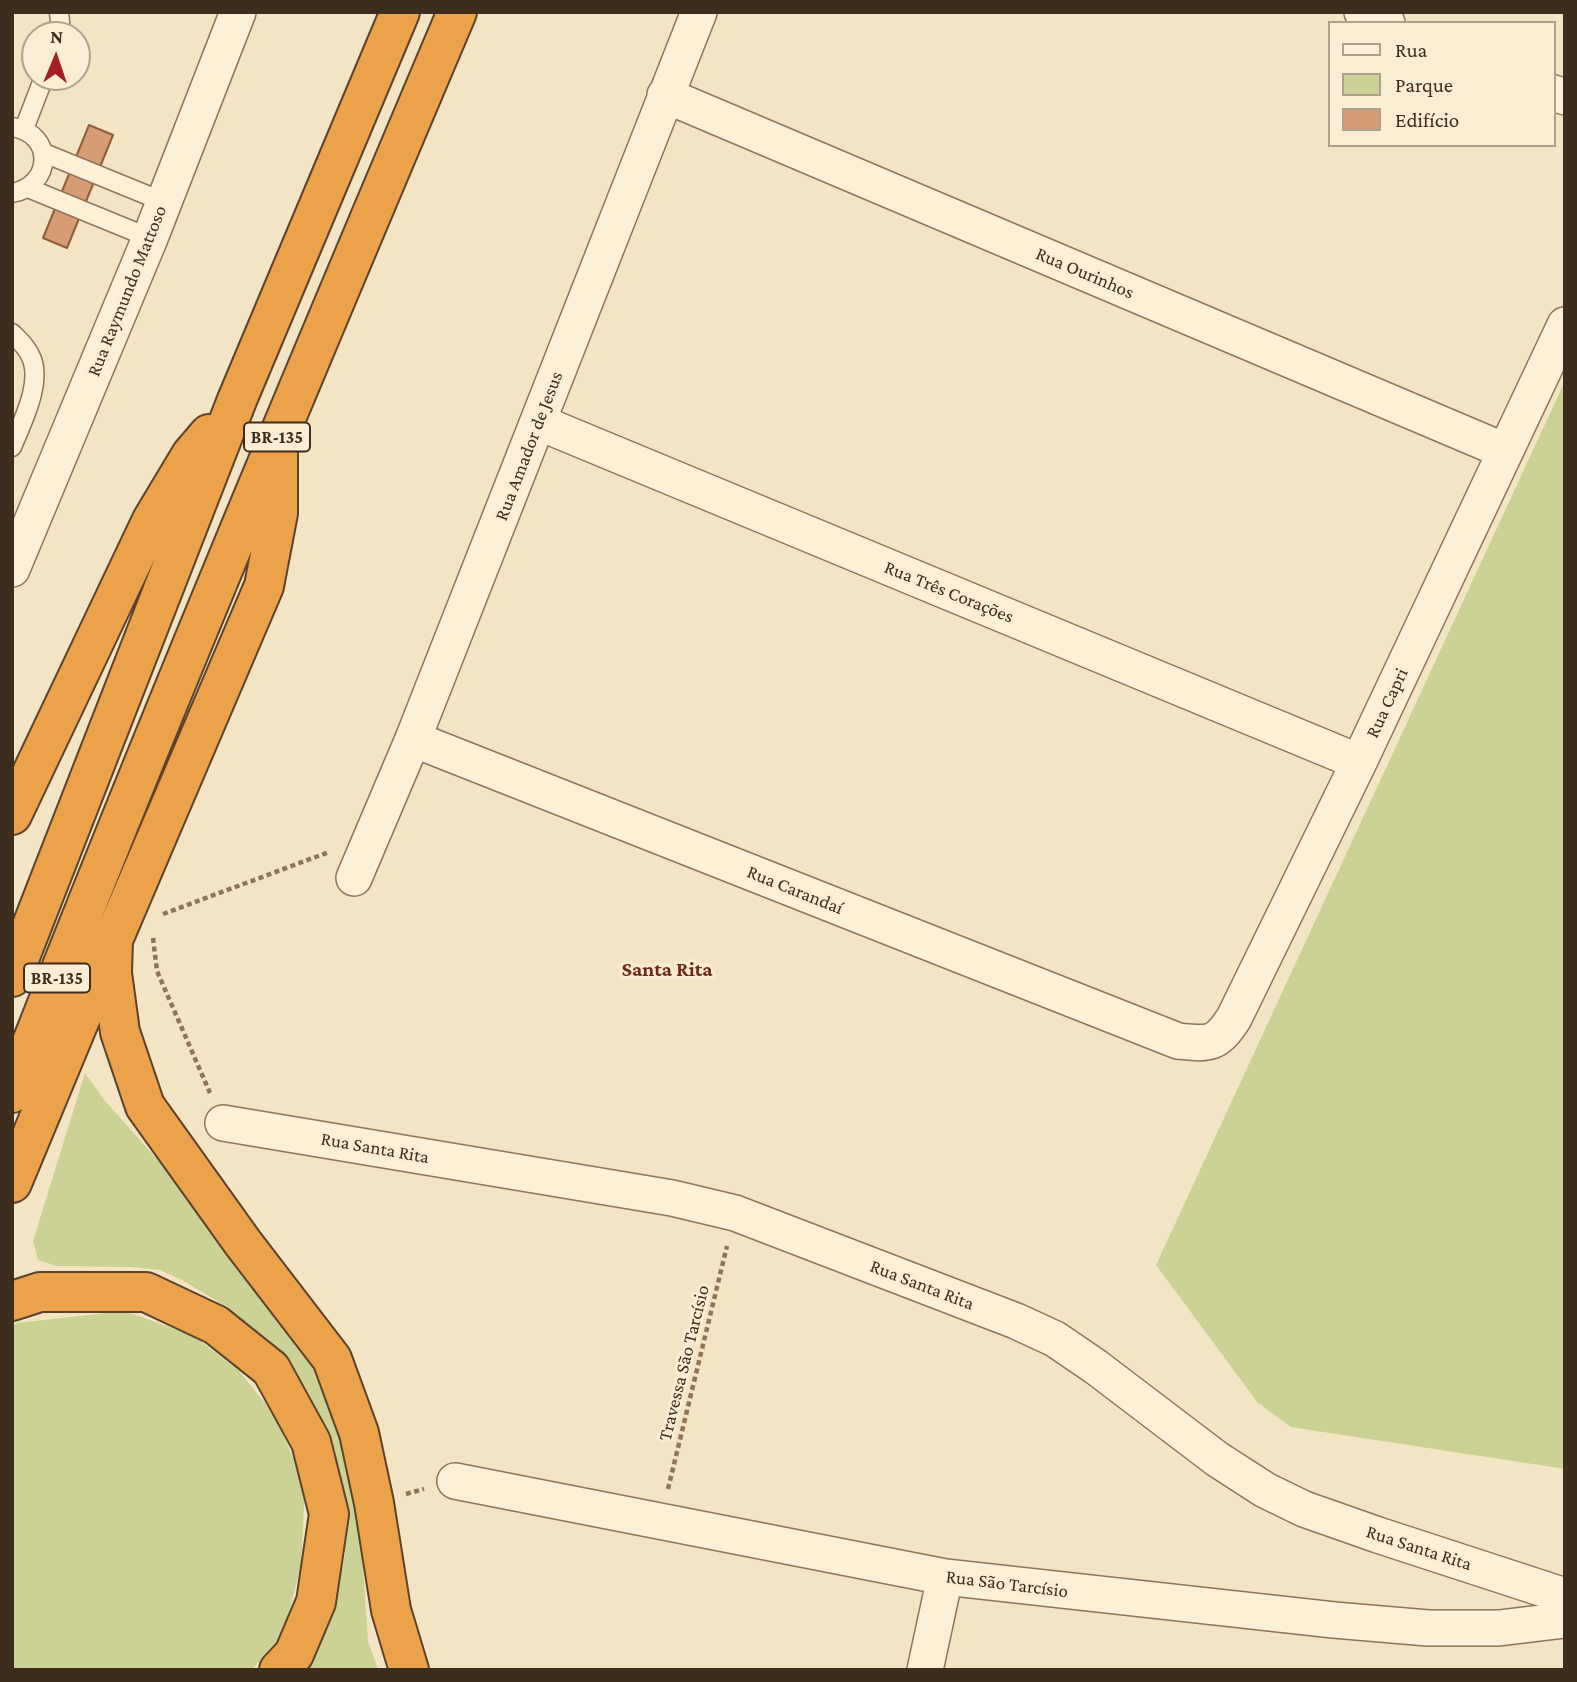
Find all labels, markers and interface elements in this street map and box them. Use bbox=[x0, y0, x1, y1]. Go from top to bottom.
north arrow bbox=[21, 21, 91, 91]
legend bbox=[1328, 21, 1556, 147]
text: N bbox=[50, 26, 64, 47]
text: Rua bbox=[1395, 38, 1427, 62]
text: Parque bbox=[1395, 73, 1453, 97]
text: Edifício bbox=[1395, 108, 1459, 132]
street label: Rua Raymundo Mattoso bbox=[82, 202, 172, 380]
street label: Rua Ourinhos bbox=[1032, 242, 1138, 304]
street label: Rua Amador de Jesus bbox=[490, 368, 568, 524]
road number: BR-135 bbox=[244, 422, 310, 452]
street label: Rua Três Corações bbox=[881, 556, 1017, 628]
street label: Rua Capri bbox=[1361, 664, 1413, 742]
street label: Rua Carandaí bbox=[744, 860, 846, 920]
district label: Santa Rita bbox=[621, 957, 713, 983]
road number: BR-135 bbox=[24, 964, 90, 993]
street label: Rua Santa Rita bbox=[319, 1127, 431, 1169]
street label: Rua Santa Rita bbox=[867, 1255, 977, 1315]
street label: Travessa São Tarcísio bbox=[654, 1283, 714, 1443]
street label: Rua Santa Rita bbox=[1363, 1520, 1475, 1576]
street label: Rua São Tarcísio bbox=[945, 1565, 1069, 1603]

